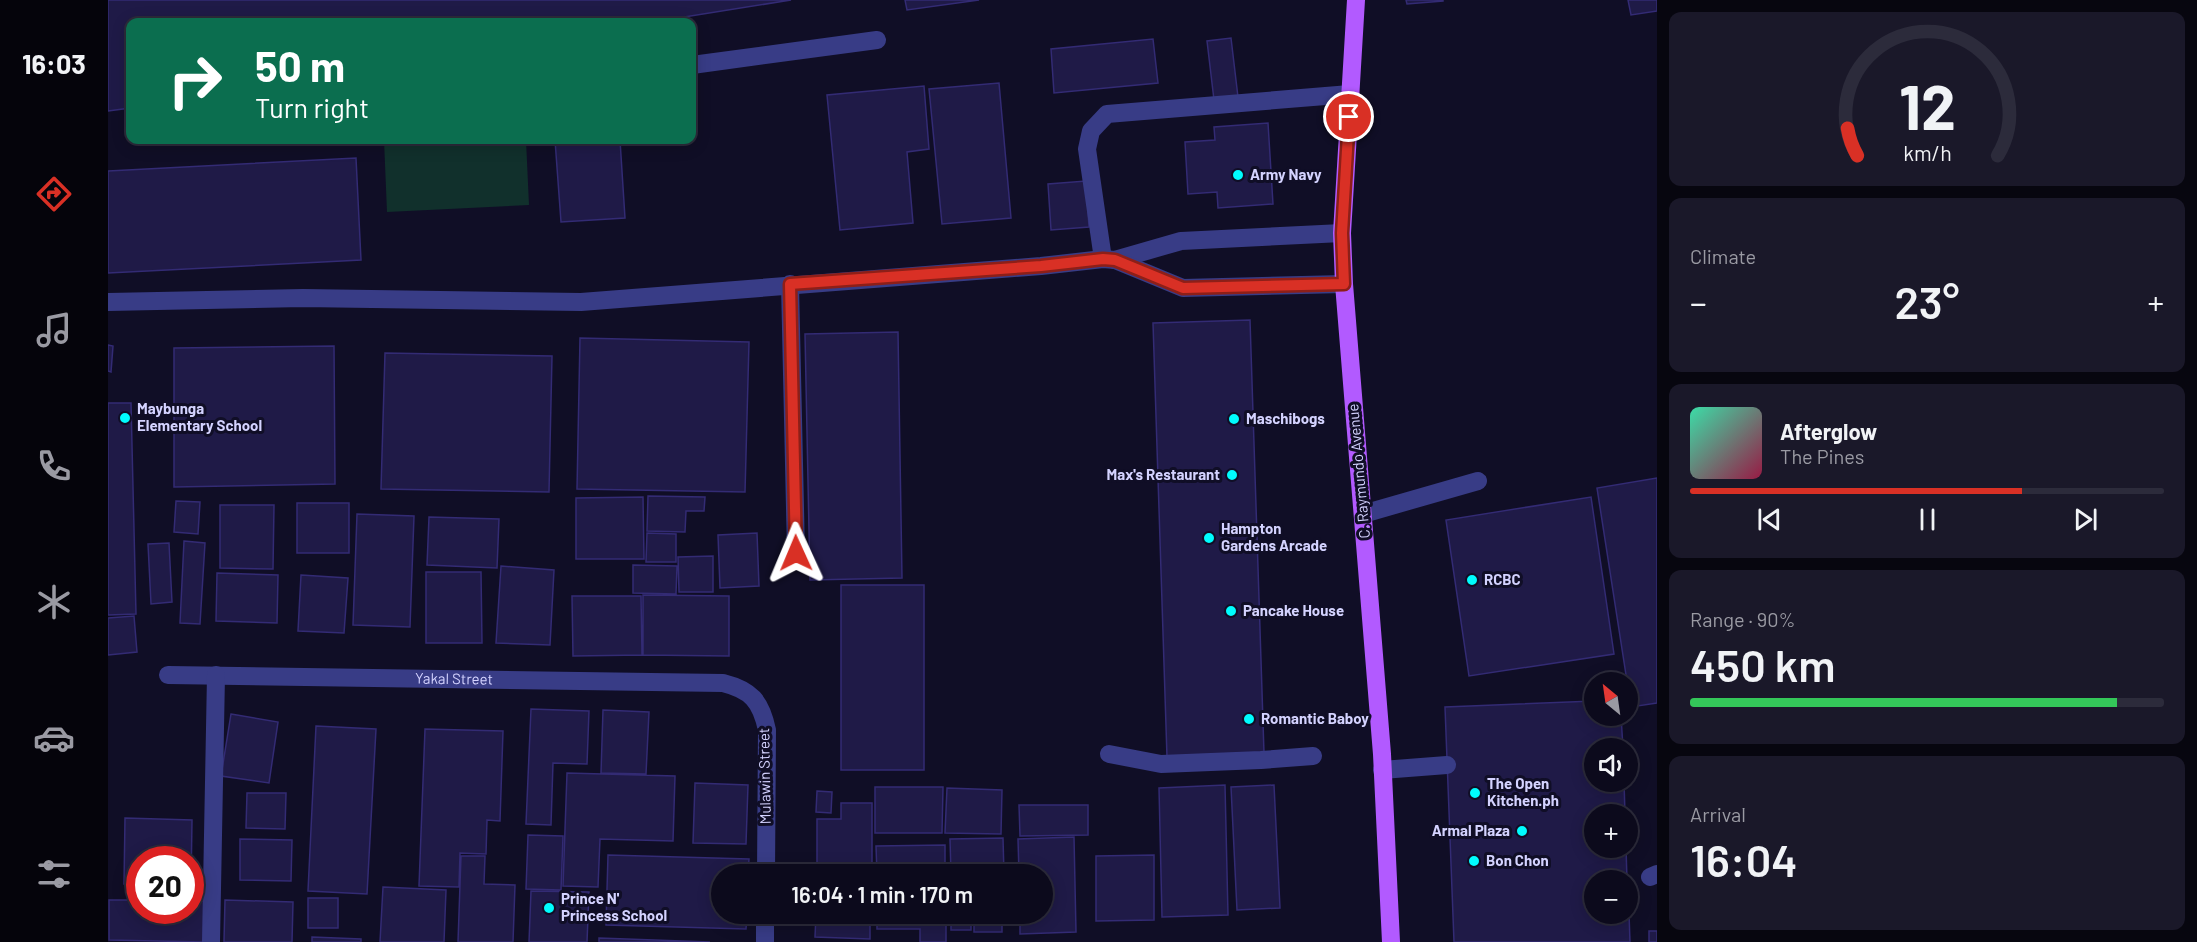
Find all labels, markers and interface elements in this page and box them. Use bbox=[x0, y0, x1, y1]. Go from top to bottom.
text: 50 m bbox=[255, 40, 345, 90]
icon: right bbox=[156, 42, 234, 120]
text: 16:03 bbox=[22, 47, 86, 79]
text: 12 bbox=[1898, 68, 1956, 142]
text: Turn right bbox=[255, 91, 369, 123]
pin bbox=[1323, 91, 1374, 142]
icon: arrive bbox=[1332, 100, 1365, 133]
text: km/h bbox=[1903, 140, 1951, 165]
place label: Army Navy bbox=[1250, 165, 1322, 183]
marker: Army Navy bbox=[1231, 168, 1245, 182]
icon: directions bbox=[33, 173, 75, 215]
text: Climate bbox=[1690, 244, 1756, 268]
text: 23° bbox=[1894, 274, 1960, 328]
text: − bbox=[1690, 282, 1707, 322]
text: + bbox=[2148, 282, 2164, 322]
icon: music bbox=[33, 309, 75, 351]
place label: Maybunga Elementary School bbox=[137, 399, 262, 434]
street label: C. Raymundo Avenue bbox=[1343, 403, 1373, 539]
place label: Maschibogs bbox=[1246, 409, 1325, 427]
marker: Maybunga Elementary School bbox=[118, 411, 132, 425]
marker: Maschibogs bbox=[1227, 412, 1241, 426]
text: Afterglow bbox=[1780, 418, 1877, 444]
text: The Pines bbox=[1780, 444, 1864, 468]
icon: phone bbox=[33, 445, 75, 487]
place label: Max's Restaurant bbox=[1107, 465, 1220, 483]
marker: Max's Restaurant bbox=[1225, 468, 1239, 482]
icon: previous bbox=[1753, 503, 1786, 536]
icon: pause bbox=[1911, 503, 1944, 536]
icon: next bbox=[2069, 503, 2102, 536]
place label: Hampton Gardens Arcade bbox=[1221, 519, 1327, 554]
position arrow bbox=[764, 521, 828, 585]
marker: Hampton Gardens Arcade bbox=[1202, 531, 1216, 545]
place label: RCBC bbox=[1484, 570, 1521, 588]
marker: RCBC bbox=[1465, 573, 1479, 587]
icon: climate bbox=[33, 581, 75, 623]
place label: Pancake House bbox=[1243, 601, 1344, 619]
marker: Pancake House bbox=[1224, 604, 1238, 618]
text: Range · 90% bbox=[1690, 607, 1795, 631]
text: 450 km bbox=[1690, 637, 1836, 691]
street label: Yakal Street bbox=[415, 669, 493, 688]
north arrow bbox=[1584, 672, 1638, 726]
map controls bbox=[1584, 672, 1638, 924]
place label: Romantic Baboy bbox=[1261, 709, 1369, 727]
marker: Romantic Baboy bbox=[1242, 712, 1256, 726]
icon: car bbox=[33, 717, 75, 759]
street label: Mulawin Street bbox=[754, 728, 774, 824]
button: sound bbox=[1584, 738, 1638, 792]
place label: The Open Kitchen.ph bbox=[1487, 774, 1559, 809]
marker: The Open Kitchen.ph bbox=[1468, 786, 1482, 800]
text: Arrival bbox=[1690, 802, 1746, 826]
button: + bbox=[1584, 804, 1638, 858]
place label: Armal Plaza bbox=[1432, 821, 1510, 839]
marker: Armal Plaza bbox=[1515, 824, 1529, 838]
text: 16:04 bbox=[1690, 832, 1798, 886]
speed limit sign: 20 bbox=[126, 846, 204, 924]
place label: Bon Chon bbox=[1486, 851, 1549, 869]
icon: filters bbox=[33, 853, 75, 895]
marker: Bon Chon bbox=[1467, 854, 1481, 868]
button: − bbox=[1584, 870, 1638, 924]
text: 16:04 · 1 min · 170 m bbox=[791, 881, 973, 907]
place label: Prince N' Princess School bbox=[561, 889, 667, 924]
marker: Prince N' Princess School bbox=[542, 901, 556, 915]

